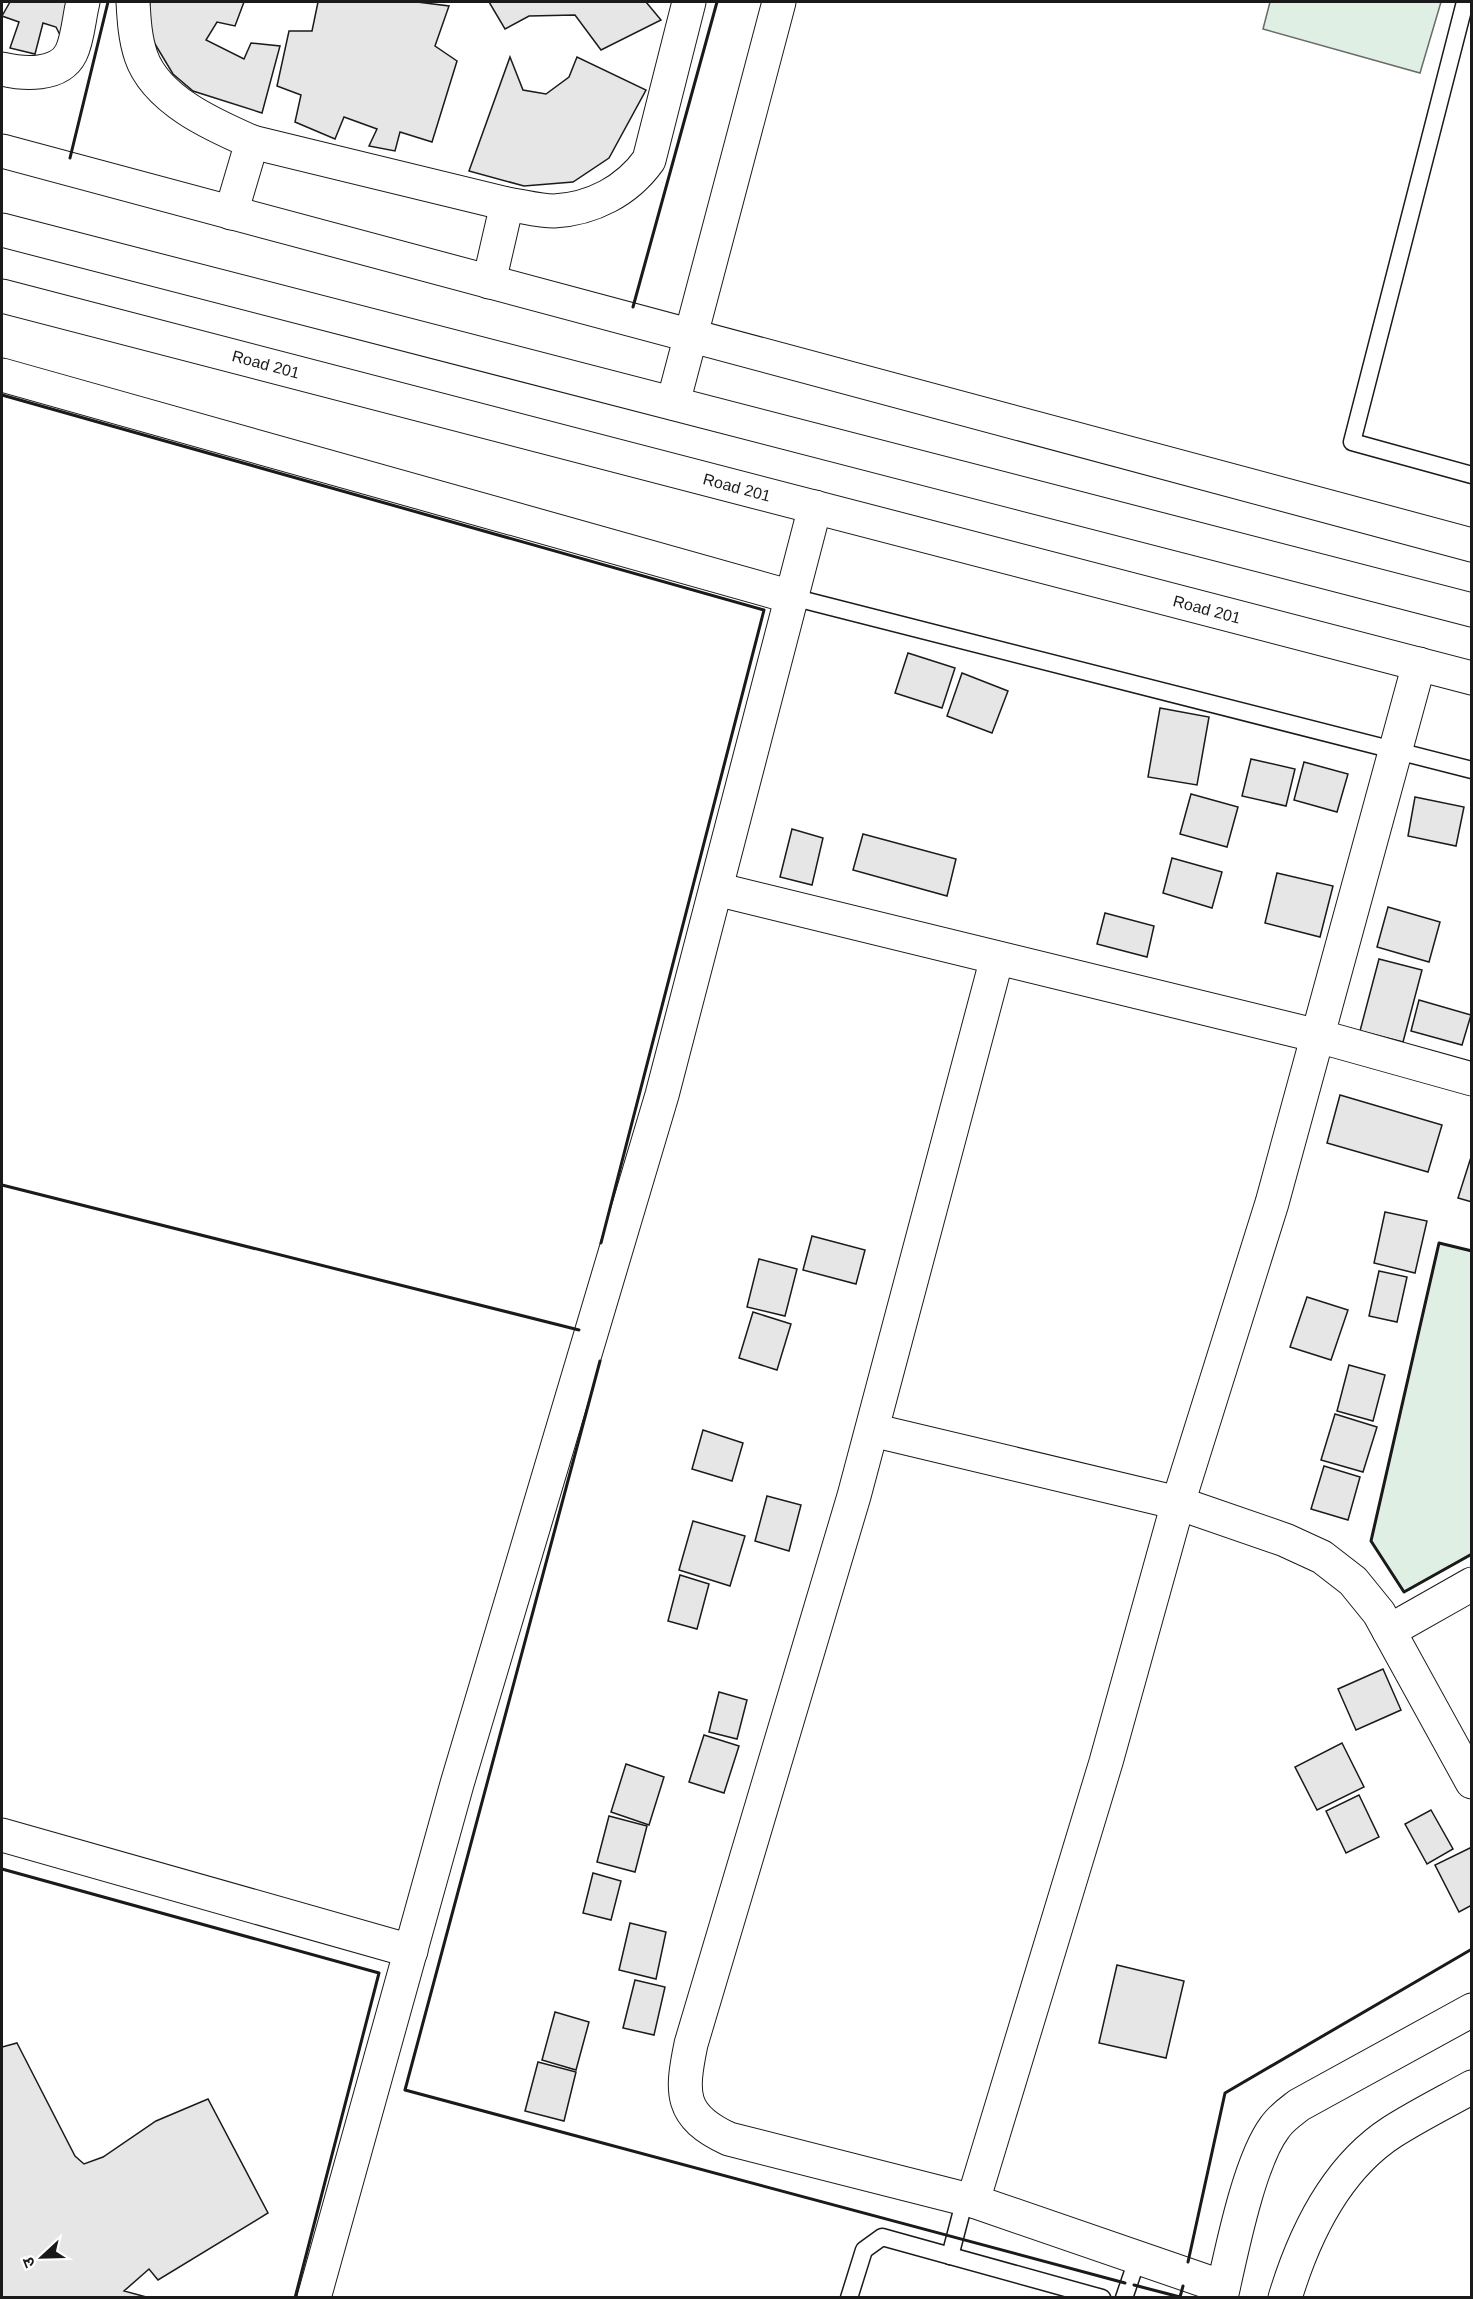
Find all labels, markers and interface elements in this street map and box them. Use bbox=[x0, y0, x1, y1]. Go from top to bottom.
street label: Road 201 bbox=[230, 347, 302, 382]
street label: Road 201 bbox=[701, 470, 773, 505]
street label: Road 201 bbox=[1171, 592, 1243, 627]
north arrow bbox=[12, 2227, 72, 2287]
text: उ bbox=[19, 2254, 38, 2270]

